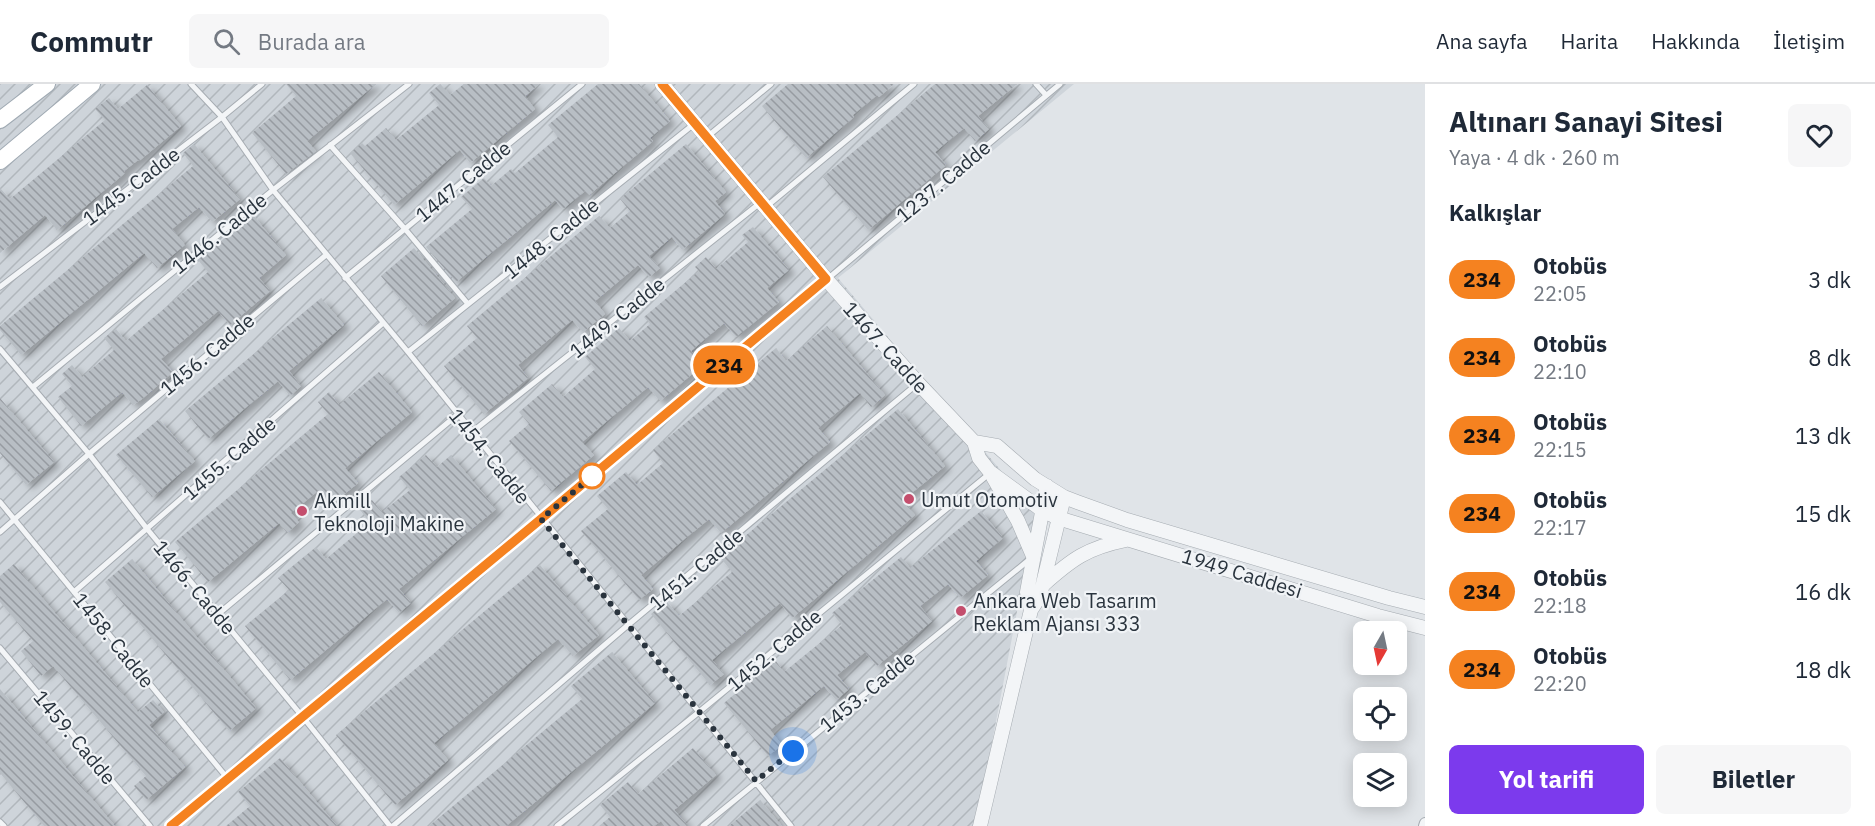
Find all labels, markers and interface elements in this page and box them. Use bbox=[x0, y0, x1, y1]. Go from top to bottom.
search box bbox=[189, 14, 609, 68]
text: Commutr bbox=[30, 23, 153, 60]
icon: search bbox=[210, 25, 243, 58]
text: Burada ara bbox=[258, 27, 366, 56]
text: Ana sayfa bbox=[1436, 27, 1528, 55]
text: Harita bbox=[1561, 27, 1618, 55]
text: Hakkında bbox=[1651, 27, 1740, 55]
text: İletişim bbox=[1773, 27, 1845, 55]
text: Altınarı Sanayi Sitesi bbox=[1449, 103, 1723, 140]
button: heart bbox=[1788, 104, 1851, 167]
street label: 1447. Cadde bbox=[410, 134, 516, 228]
street label: 1237. Cadde bbox=[890, 134, 996, 228]
street label: 1445. Cadde bbox=[77, 140, 185, 232]
text: Yaya · 4 dk · 260 m bbox=[1449, 144, 1620, 171]
street label: 1446. Cadde bbox=[166, 186, 272, 280]
street label: 1448. Cadde bbox=[498, 191, 604, 285]
text: Kalkışlar bbox=[1449, 198, 1541, 227]
text: Otobüs bbox=[1533, 251, 1607, 280]
text: 234 bbox=[1463, 265, 1501, 293]
text: 3 dk bbox=[1808, 265, 1851, 294]
street label: 1449. Cadde bbox=[564, 270, 670, 364]
text: 22:05 bbox=[1533, 280, 1587, 307]
street label: 1467. Cadde bbox=[837, 295, 935, 399]
street label: 1456. Cadde bbox=[154, 307, 260, 401]
text: Otobüs bbox=[1533, 329, 1607, 358]
text: 234 bbox=[1463, 343, 1501, 371]
text: 8 dk bbox=[1808, 343, 1851, 372]
line badge: 234 bbox=[690, 346, 758, 384]
text: 234 bbox=[705, 351, 743, 379]
text: 22:10 bbox=[1533, 358, 1587, 385]
street label: 1454. Cadde bbox=[443, 403, 537, 509]
text: Otobüs bbox=[1533, 407, 1607, 436]
street label: 1455. Cadde bbox=[177, 410, 281, 506]
text: 234 bbox=[1463, 421, 1501, 449]
text: 13 dk bbox=[1795, 421, 1851, 450]
text: 22:15 bbox=[1533, 436, 1587, 463]
unlabelled marker bbox=[579, 463, 605, 489]
text: Otobüs bbox=[1533, 485, 1607, 514]
place label: Umut Otomotiv bbox=[921, 486, 1058, 513]
place label: Akmill Teknoloji Makine bbox=[314, 487, 464, 537]
marker: Umut Otomotiv bbox=[902, 492, 916, 506]
text: 234 bbox=[1463, 499, 1501, 527]
text: 15 dk bbox=[1795, 499, 1851, 528]
marker: Akmill Teknoloji Makine bbox=[295, 504, 309, 518]
text: 22:17 bbox=[1533, 514, 1587, 541]
street label: 1451. Cadde bbox=[643, 522, 749, 616]
street label: 1466. Cadde bbox=[148, 534, 242, 640]
street label: 1949 Caddesi bbox=[1178, 542, 1306, 604]
text: Otobüs bbox=[1533, 563, 1607, 592]
text: 234 bbox=[1463, 577, 1501, 605]
text: 16 dk bbox=[1795, 577, 1851, 606]
street label: 1458. Cadde bbox=[67, 587, 161, 693]
place label: Ankara Web Tasarım Reklam Ajansı 333 bbox=[973, 587, 1157, 637]
text: 22:18 bbox=[1533, 592, 1587, 619]
street label: 1452. Cadde bbox=[721, 603, 827, 697]
marker: Ankara Web Tasarım Reklam Ajansı 333 bbox=[954, 604, 968, 618]
north arrow bbox=[1353, 621, 1407, 675]
map controls bbox=[1353, 621, 1407, 807]
text: Otobüs bbox=[1533, 641, 1607, 670]
street label: 1453. Cadde bbox=[814, 644, 920, 738]
text: 234 bbox=[1463, 655, 1501, 683]
text: 18 dk bbox=[1795, 655, 1851, 684]
text: 22:20 bbox=[1533, 670, 1587, 697]
street label: 1459. Cadde bbox=[28, 684, 122, 790]
button: locate bbox=[1353, 687, 1407, 741]
your location bbox=[778, 736, 808, 766]
button: Yol tarifi bbox=[1449, 745, 1644, 814]
button: Biletler bbox=[1656, 745, 1851, 814]
button: layers bbox=[1353, 753, 1407, 807]

